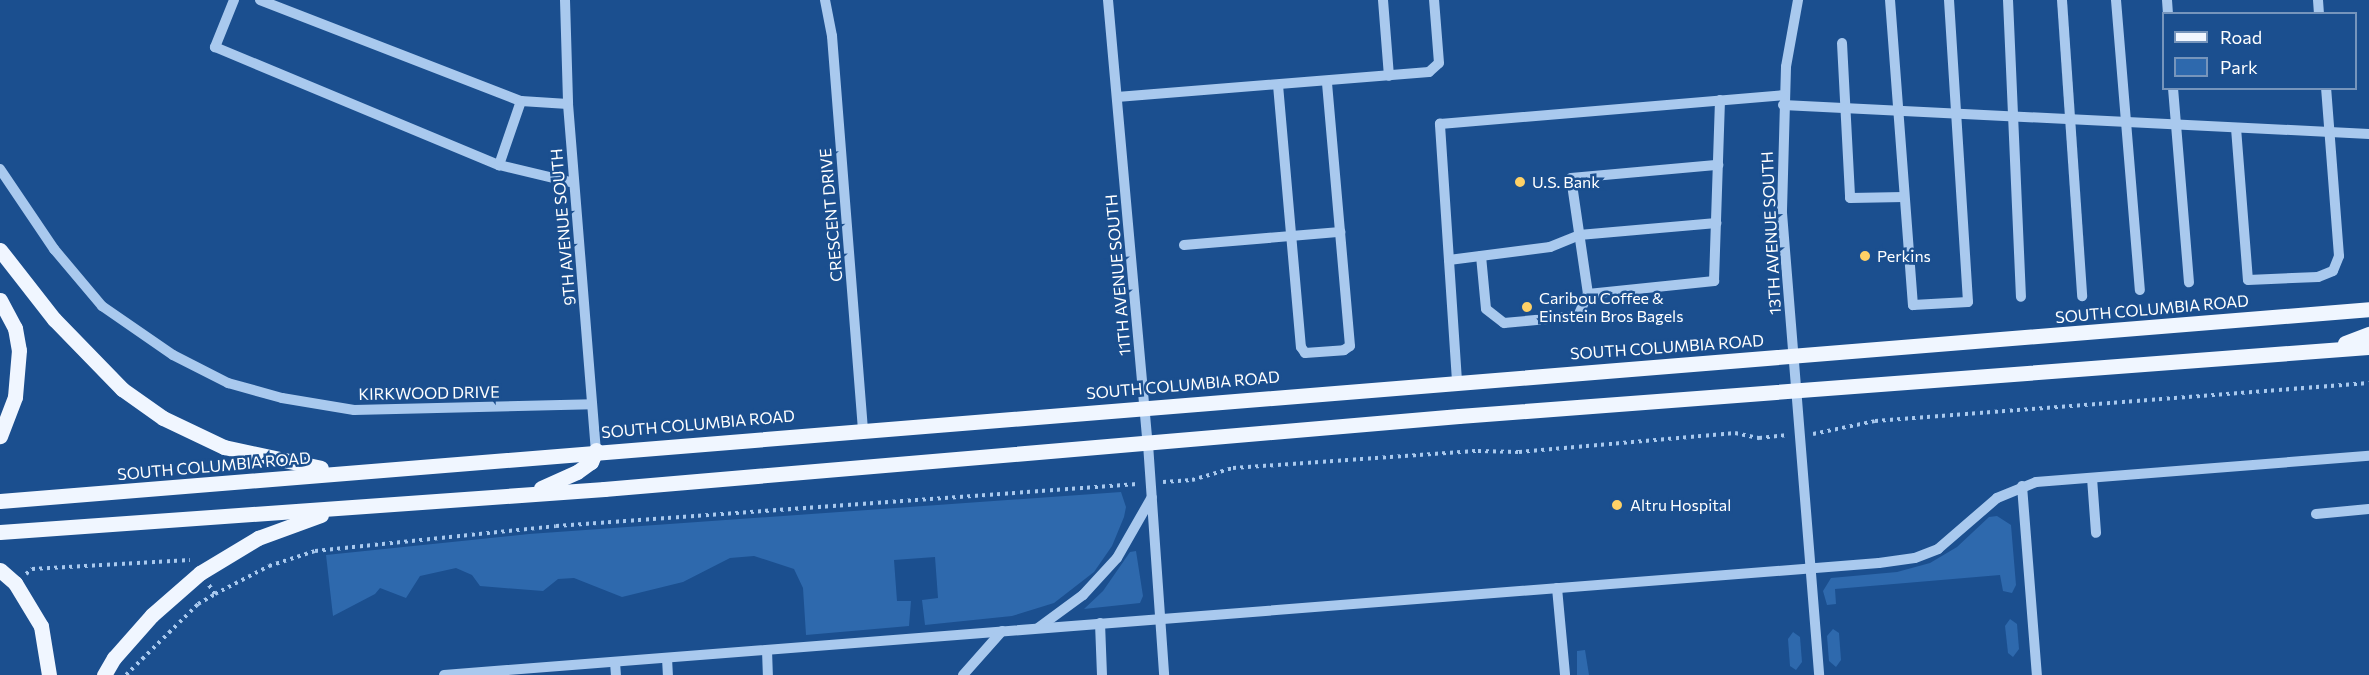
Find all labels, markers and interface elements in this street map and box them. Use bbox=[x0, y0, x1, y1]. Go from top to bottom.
legend bbox=[2162, 12, 2357, 90]
text: Road bbox=[2220, 26, 2262, 48]
text: Park bbox=[2220, 56, 2258, 78]
street label: CRESCENT DRIVE bbox=[816, 147, 846, 283]
street label: 9TH AVENUE SOUTH bbox=[547, 148, 579, 306]
street label: 13TH AVENUE SOUTH bbox=[1757, 151, 1785, 315]
place label: U.S. Bank bbox=[1532, 172, 1600, 192]
marker: U.S. Bank bbox=[1513, 175, 1527, 189]
street label: 11TH AVENUE SOUTH bbox=[1101, 193, 1135, 357]
place label: Perkins bbox=[1877, 246, 1931, 266]
marker: Perkins bbox=[1858, 249, 1872, 263]
place label: Caribou Coffee & Einstein Bros Bagels bbox=[1539, 288, 1683, 326]
street label: SOUTH COLUMBIA ROAD bbox=[2054, 291, 2250, 327]
marker: Caribou Coffee & Einstein Bros Bagels bbox=[1520, 300, 1534, 314]
street label: SOUTH COLUMBIA ROAD bbox=[1570, 331, 1764, 363]
street label: SOUTH COLUMBIA ROAD bbox=[1085, 367, 1281, 403]
street label: KIRKWOOD DRIVE bbox=[358, 382, 500, 404]
street label: SOUTH COLUMBIA ROAD bbox=[600, 406, 796, 442]
street label: SOUTH COLUMBIA ROAD bbox=[116, 448, 312, 484]
place label: Altru Hospital bbox=[1630, 495, 1731, 515]
marker: Altru Hospital bbox=[1608, 496, 1626, 514]

